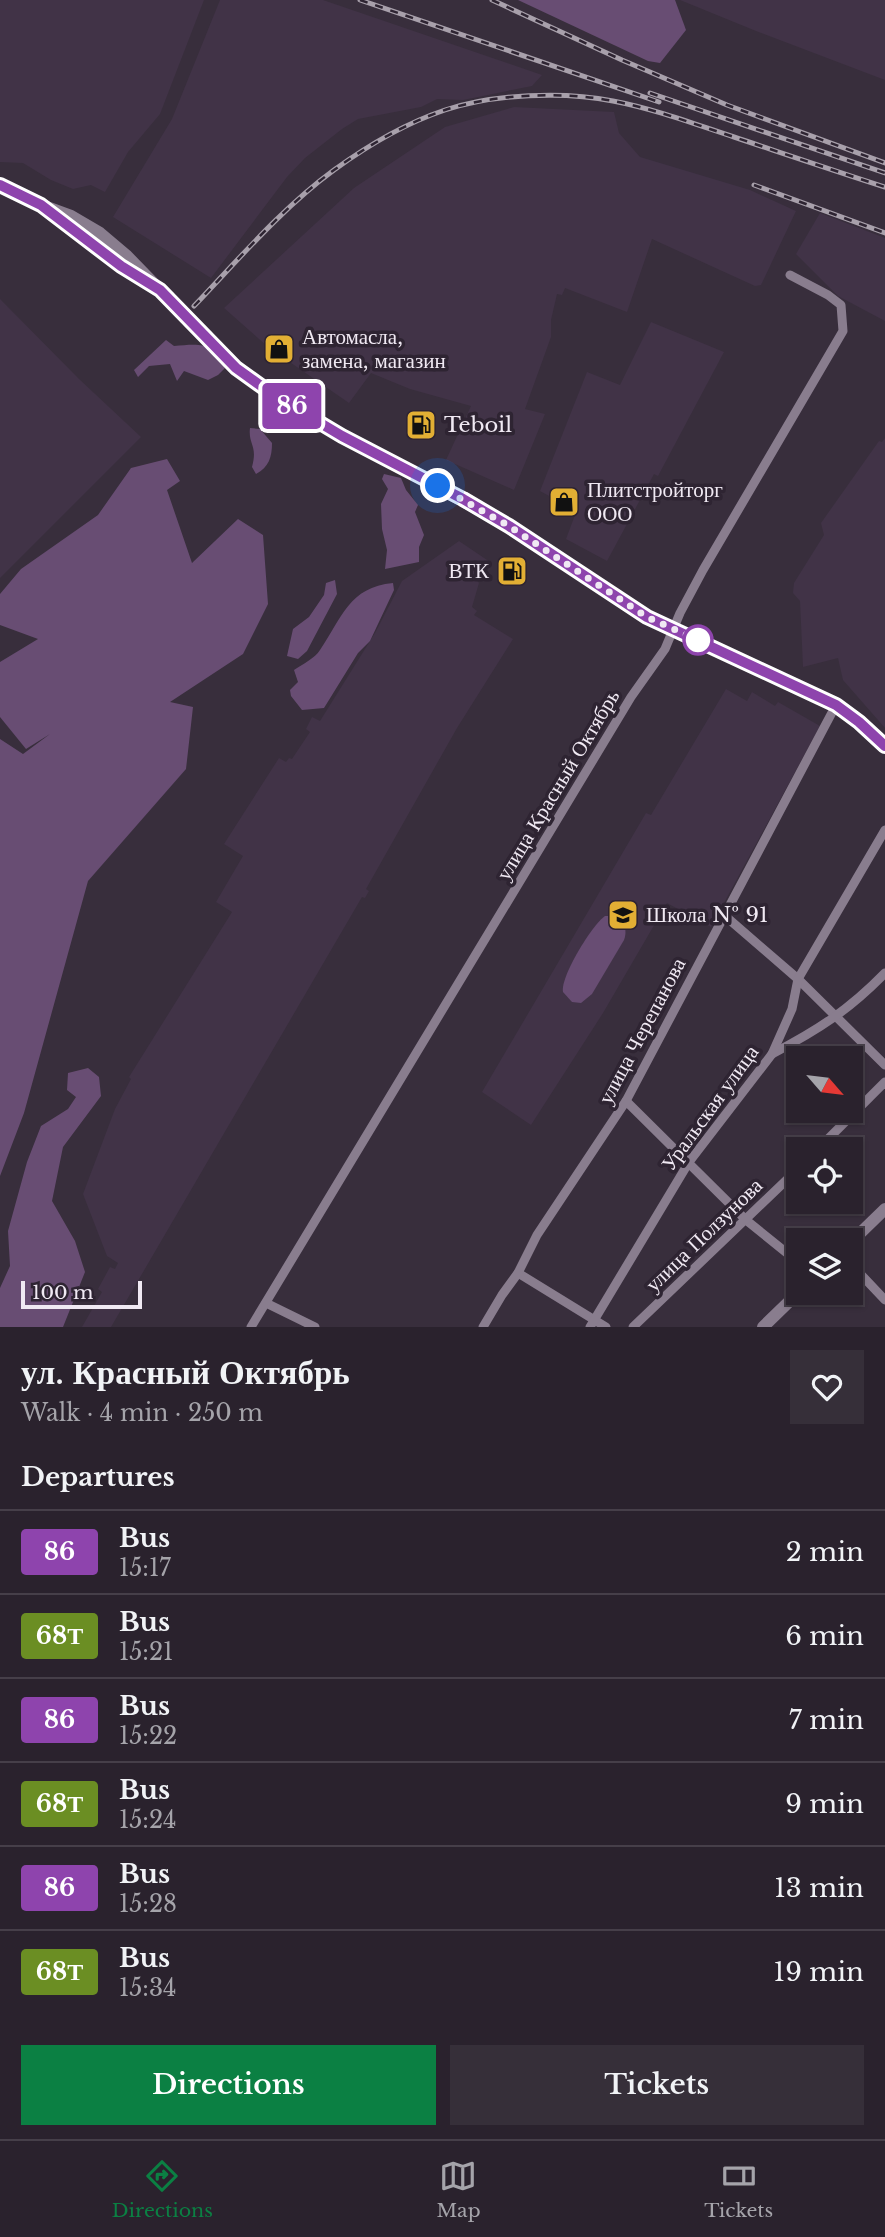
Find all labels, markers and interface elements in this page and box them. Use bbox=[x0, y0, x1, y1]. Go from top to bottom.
place label: Автомасла, замена, магазин bbox=[302, 324, 446, 374]
shop icon: Автомасла, замена, магазин bbox=[262, 332, 296, 366]
line badge: 86 bbox=[260, 383, 324, 429]
text: 86 bbox=[276, 391, 308, 420]
fuel station icon: Teboil bbox=[404, 408, 438, 442]
place label: Teboil bbox=[444, 412, 512, 438]
your location bbox=[420, 468, 455, 503]
place label: Плитстройторг ООО bbox=[587, 477, 723, 527]
shop icon: Плитстройторг ООО bbox=[547, 485, 581, 519]
fuel station icon: ВТК bbox=[495, 554, 529, 588]
place label: ВТК bbox=[448, 558, 490, 584]
unlabelled marker bbox=[683, 625, 713, 655]
street label: улица Красный Октябрь bbox=[491, 685, 625, 885]
school or university icon: Школа № 91 bbox=[606, 898, 640, 932]
place label: Школа № 91 bbox=[646, 902, 768, 928]
street label: улица Черепанова bbox=[593, 953, 692, 1109]
street label: Уральская улица bbox=[656, 1039, 765, 1176]
north arrow bbox=[786, 1046, 863, 1124]
map controls bbox=[786, 1046, 863, 1305]
button: locate bbox=[786, 1137, 863, 1214]
street label: улица Ползунова bbox=[640, 1172, 768, 1297]
button: layers bbox=[786, 1228, 863, 1305]
scale bar bbox=[21, 1278, 142, 1310]
text: 100 m bbox=[32, 1281, 93, 1304]
button: heart bbox=[790, 1350, 864, 1424]
text: ул. Красный Октябрь bbox=[21, 1352, 350, 1393]
text: Walk · 4 min · 250 m bbox=[21, 1399, 263, 1427]
text: Departures bbox=[21, 1461, 175, 1493]
text: Bus bbox=[119, 1522, 170, 1554]
text: 2 min bbox=[786, 1536, 864, 1568]
text: 86 bbox=[44, 1537, 75, 1566]
text: 15:17 bbox=[119, 1554, 171, 1582]
text: Bus bbox=[119, 1606, 170, 1638]
text: 6 min bbox=[785, 1620, 864, 1652]
text: 68Т bbox=[36, 1621, 83, 1650]
text: 15:21 bbox=[119, 1638, 173, 1666]
text: Bus bbox=[119, 1690, 170, 1722]
text: 7 min bbox=[789, 1704, 864, 1736]
text: 86 bbox=[44, 1705, 75, 1734]
text: 15:22 bbox=[119, 1722, 177, 1750]
text: Bus bbox=[119, 1774, 170, 1806]
text: 9 min bbox=[785, 1788, 864, 1820]
text: 68Т bbox=[36, 1789, 83, 1818]
text: 15:24 bbox=[119, 1806, 177, 1834]
text: Bus bbox=[119, 1858, 170, 1890]
text: 13 min bbox=[774, 1872, 864, 1904]
text: 86 bbox=[44, 1873, 75, 1902]
text: 15:28 bbox=[119, 1890, 177, 1918]
text: Bus bbox=[119, 1942, 170, 1974]
text: 19 min bbox=[774, 1956, 864, 1988]
text: 68Т bbox=[36, 1957, 83, 1986]
text: 15:34 bbox=[119, 1974, 177, 2002]
button: Directions bbox=[21, 2045, 436, 2125]
button: Tickets bbox=[450, 2045, 864, 2125]
tab: Directions bbox=[112, 2157, 213, 2222]
tab: Map bbox=[436, 2157, 481, 2222]
tab: Tickets bbox=[704, 2157, 773, 2222]

